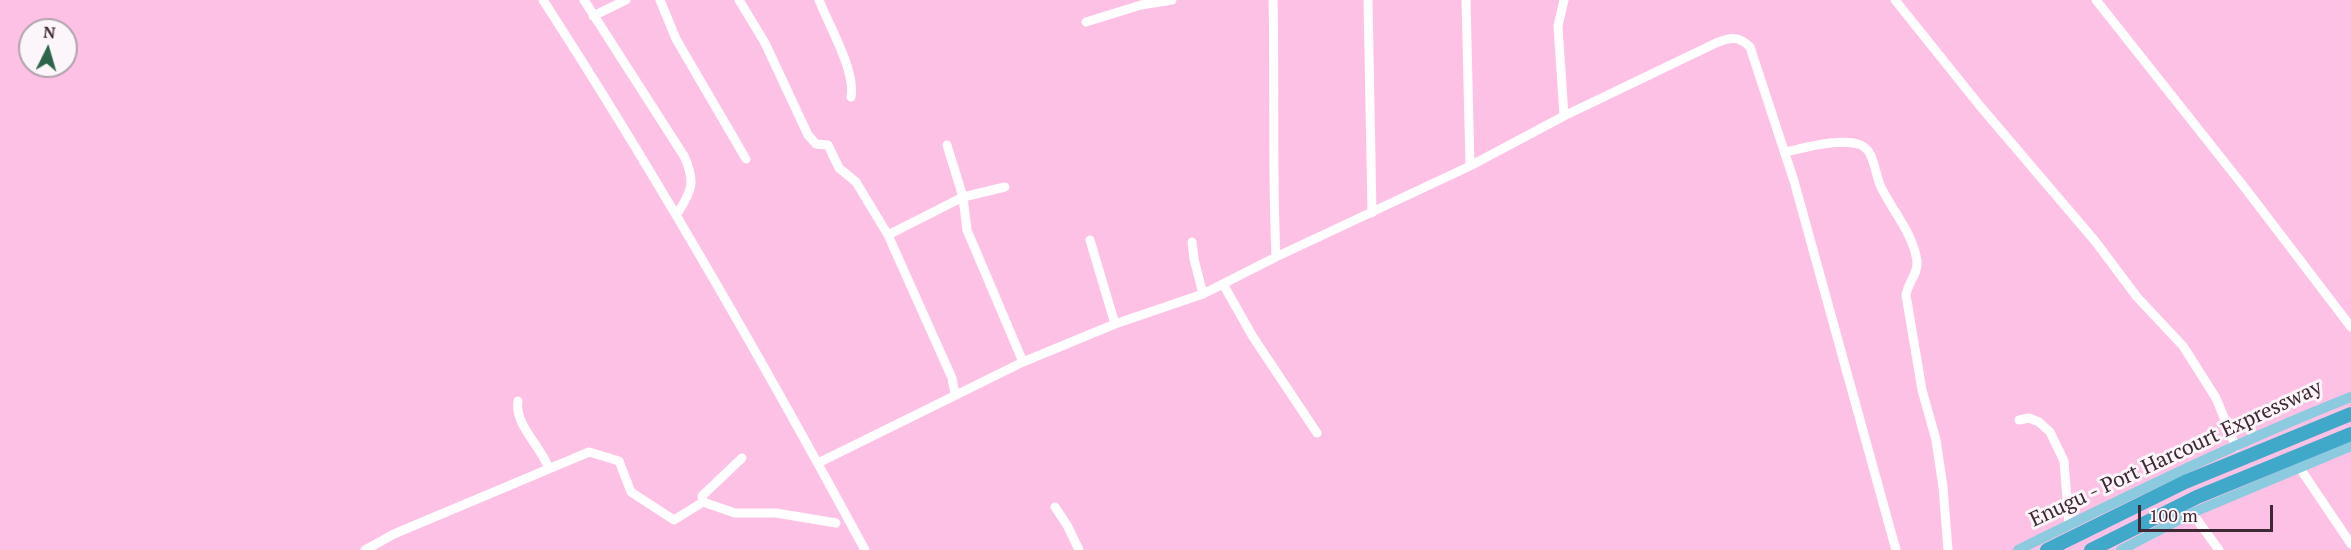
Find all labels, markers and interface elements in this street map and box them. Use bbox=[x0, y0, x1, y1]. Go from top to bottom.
north arrow bbox=[18, 18, 78, 78]
text: N bbox=[42, 21, 56, 44]
street label: Enugu - Port Harcourt Expressway bbox=[2026, 375, 2326, 533]
scale bar bbox=[2141, 493, 2276, 531]
text: 100 m bbox=[2149, 503, 2198, 527]

